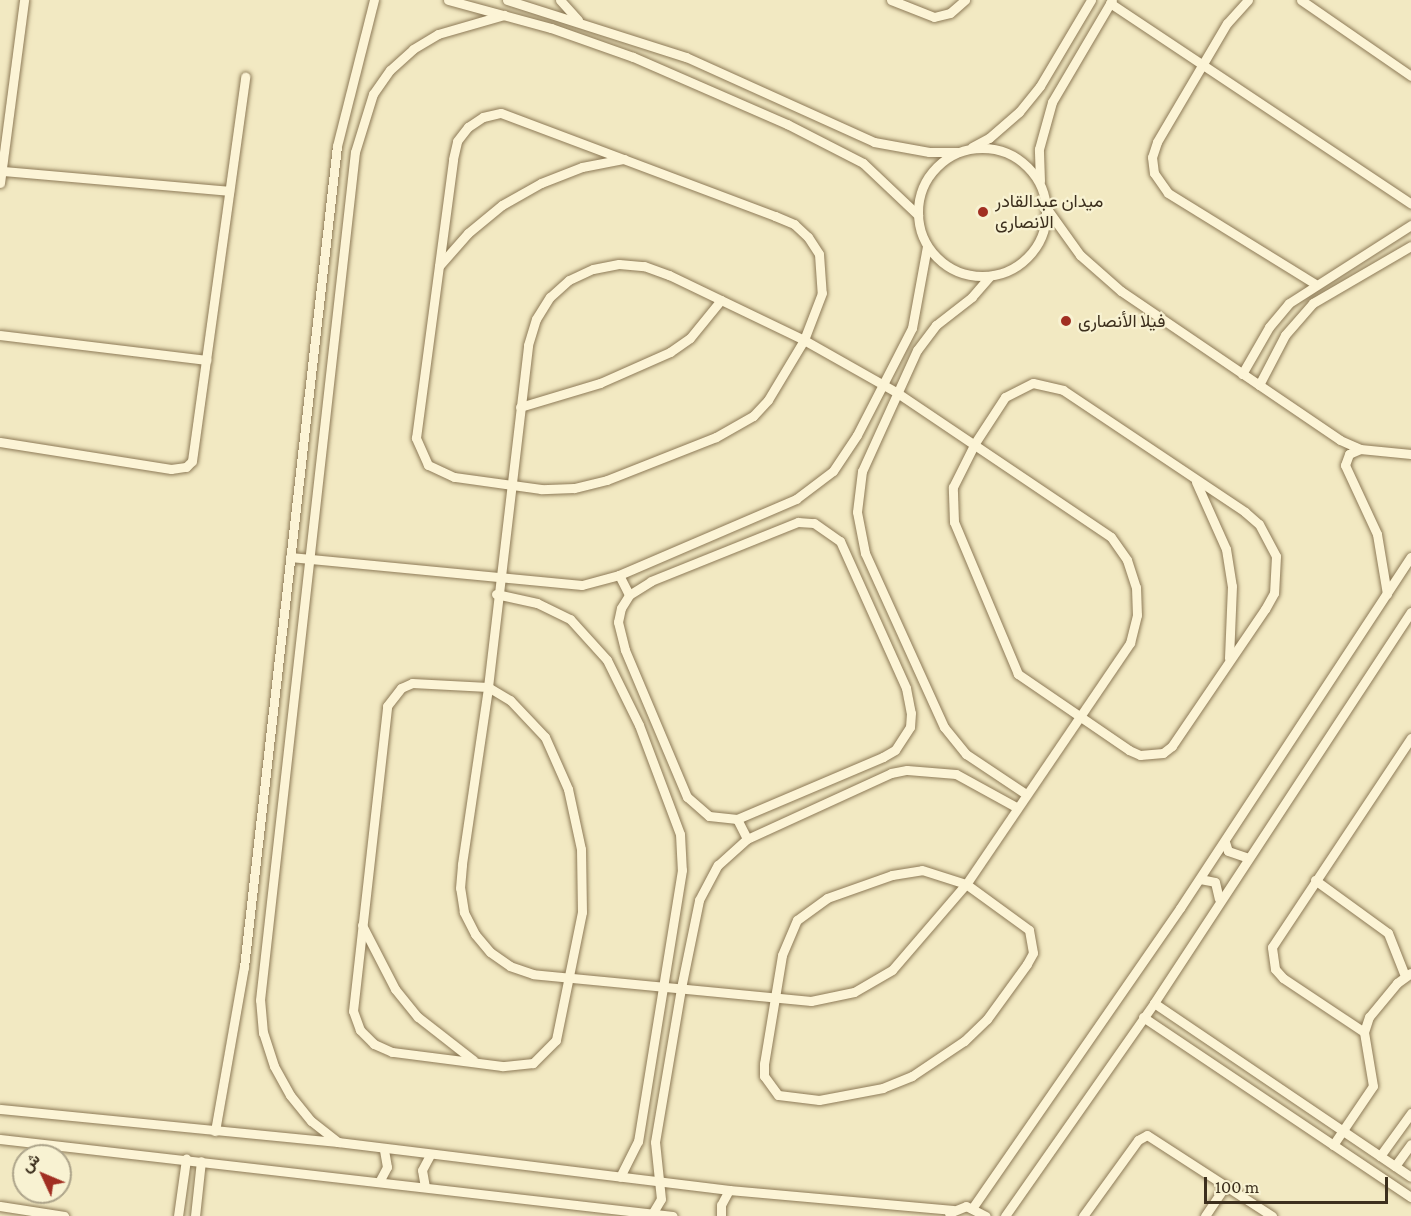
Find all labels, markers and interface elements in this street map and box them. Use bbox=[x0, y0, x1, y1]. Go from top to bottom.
place label: ميدان عبدالقادر الانصارى bbox=[995, 191, 1103, 234]
marker: ميدان عبدالقادر الانصارى bbox=[976, 205, 990, 219]
place label: فيلا الأنصارى bbox=[1078, 310, 1166, 332]
marker: فيلا الأنصارى bbox=[1059, 314, 1073, 328]
north arrow bbox=[12, 1144, 72, 1204]
text: ش bbox=[17, 1150, 43, 1175]
scale bar bbox=[1207, 1165, 1392, 1203]
text: 100 m bbox=[1215, 1177, 1259, 1197]

